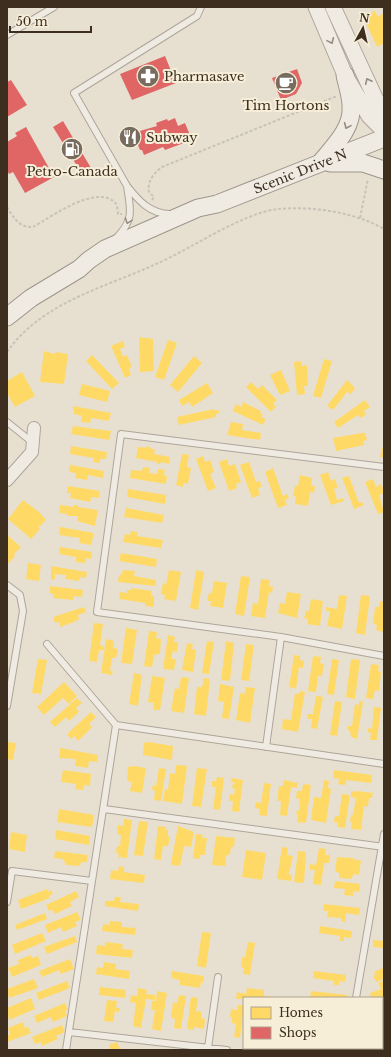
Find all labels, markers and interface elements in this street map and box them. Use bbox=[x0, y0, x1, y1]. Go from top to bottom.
scale bar bbox=[10, 8, 91, 34]
north arrow bbox=[343, 8, 383, 48]
text: N bbox=[358, 10, 371, 26]
text: 50 m bbox=[16, 14, 48, 29]
one-way arrow bbox=[326, 37, 334, 44]
pharmacy icon: Pharmasave bbox=[135, 63, 161, 89]
place label: Pharmasave bbox=[164, 68, 244, 85]
cafe icon: Tim Hortons bbox=[273, 70, 299, 96]
one-way arrow bbox=[365, 78, 373, 86]
place label: Tim Hortons bbox=[243, 97, 329, 114]
one-way arrow bbox=[344, 122, 352, 130]
restaurant icon: Subway bbox=[117, 124, 143, 150]
place label: Subway bbox=[146, 129, 198, 146]
fuel station icon: Petro-Canada bbox=[59, 136, 85, 162]
street label: Scenic Drive N bbox=[251, 145, 350, 197]
place label: Petro-Canada bbox=[26, 163, 118, 180]
one-way arrow bbox=[124, 218, 132, 225]
legend bbox=[243, 997, 383, 1049]
text: Homes bbox=[279, 1005, 323, 1020]
text: Shops bbox=[279, 1025, 316, 1040]

